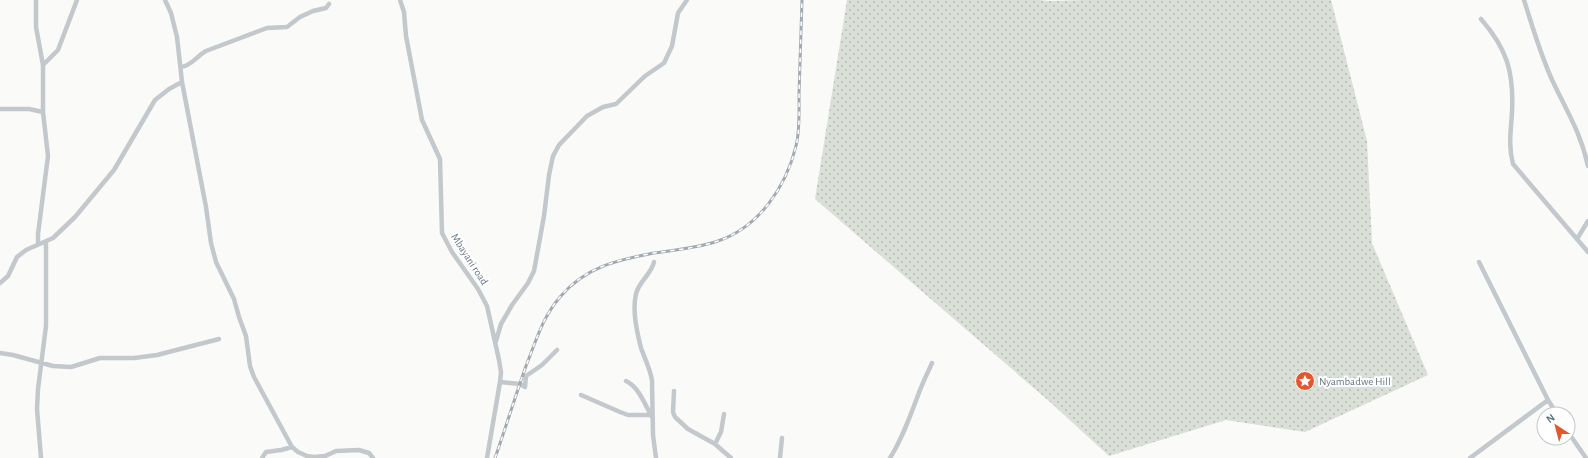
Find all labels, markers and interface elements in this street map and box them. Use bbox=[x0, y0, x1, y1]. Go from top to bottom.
street label: Mbayani road bbox=[449, 232, 490, 287]
place icon: Nyambadwe Hill bbox=[1294, 370, 1316, 392]
place label: Nyambadwe Hill bbox=[1319, 376, 1391, 387]
north arrow bbox=[1536, 406, 1576, 446]
text: N bbox=[1544, 412, 1557, 425]

